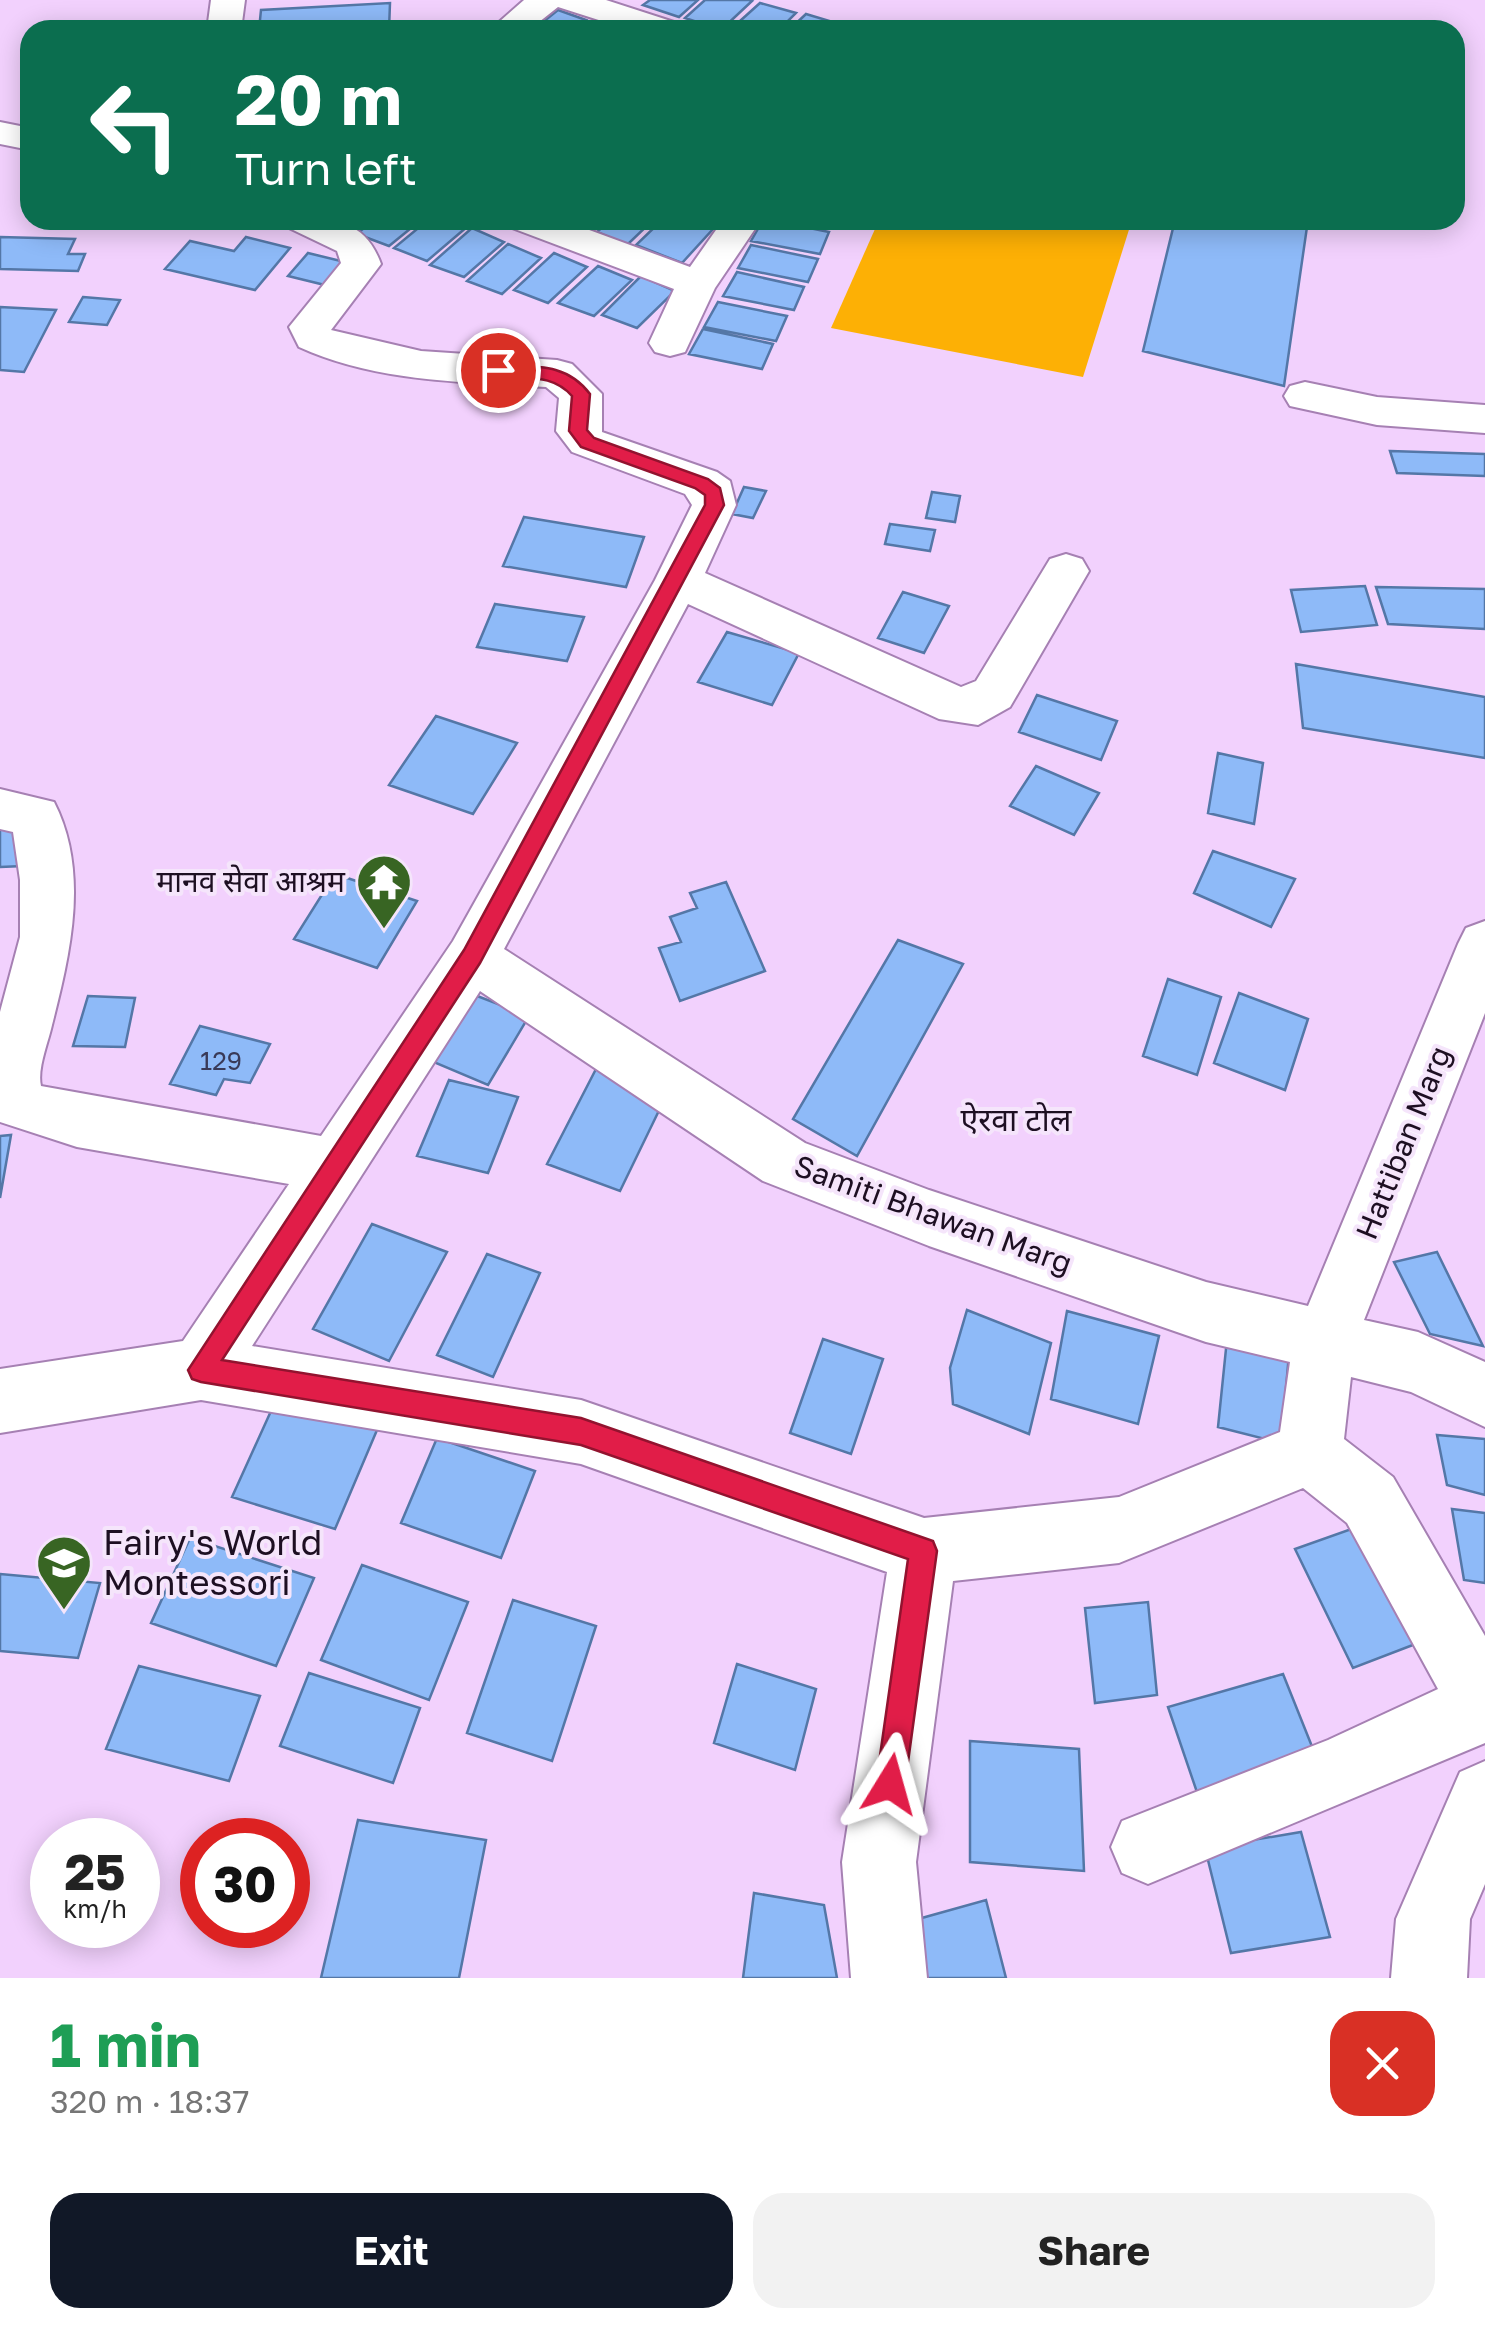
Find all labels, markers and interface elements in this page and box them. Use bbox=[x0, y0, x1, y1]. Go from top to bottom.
text: 20 m bbox=[235, 56, 402, 140]
icon: left bbox=[70, 60, 200, 190]
text: Turn left bbox=[235, 141, 417, 195]
pin bbox=[456, 328, 541, 413]
icon: arrive bbox=[471, 343, 526, 398]
temple icon: मानव सेवा आश्रम bbox=[354, 852, 414, 931]
place label: मानव सेवा आश्रम bbox=[156, 863, 346, 899]
street label: Hattiban Marg bbox=[1348, 1041, 1458, 1244]
house number: 129 bbox=[200, 1045, 242, 1076]
district label: ऐरवा टोल bbox=[961, 1100, 1073, 1138]
street label: Samiti Bhawan Marg bbox=[790, 1147, 1077, 1281]
place label: Fairy's World Montessori bbox=[103, 1521, 322, 1603]
school or university icon: Fairy's World Montessori bbox=[34, 1533, 94, 1612]
position arrow bbox=[838, 1732, 942, 1836]
speed limit sign: 30 bbox=[180, 1818, 310, 1948]
text: 25 bbox=[64, 1841, 125, 1901]
text: km/h bbox=[63, 1893, 127, 1924]
text: 1 min bbox=[50, 2008, 201, 2080]
button: close bbox=[1330, 2011, 1435, 2116]
text: 320 m · 18:37 bbox=[50, 2082, 249, 2120]
button: Exit bbox=[50, 2193, 733, 2308]
button: Share bbox=[753, 2193, 1435, 2308]

